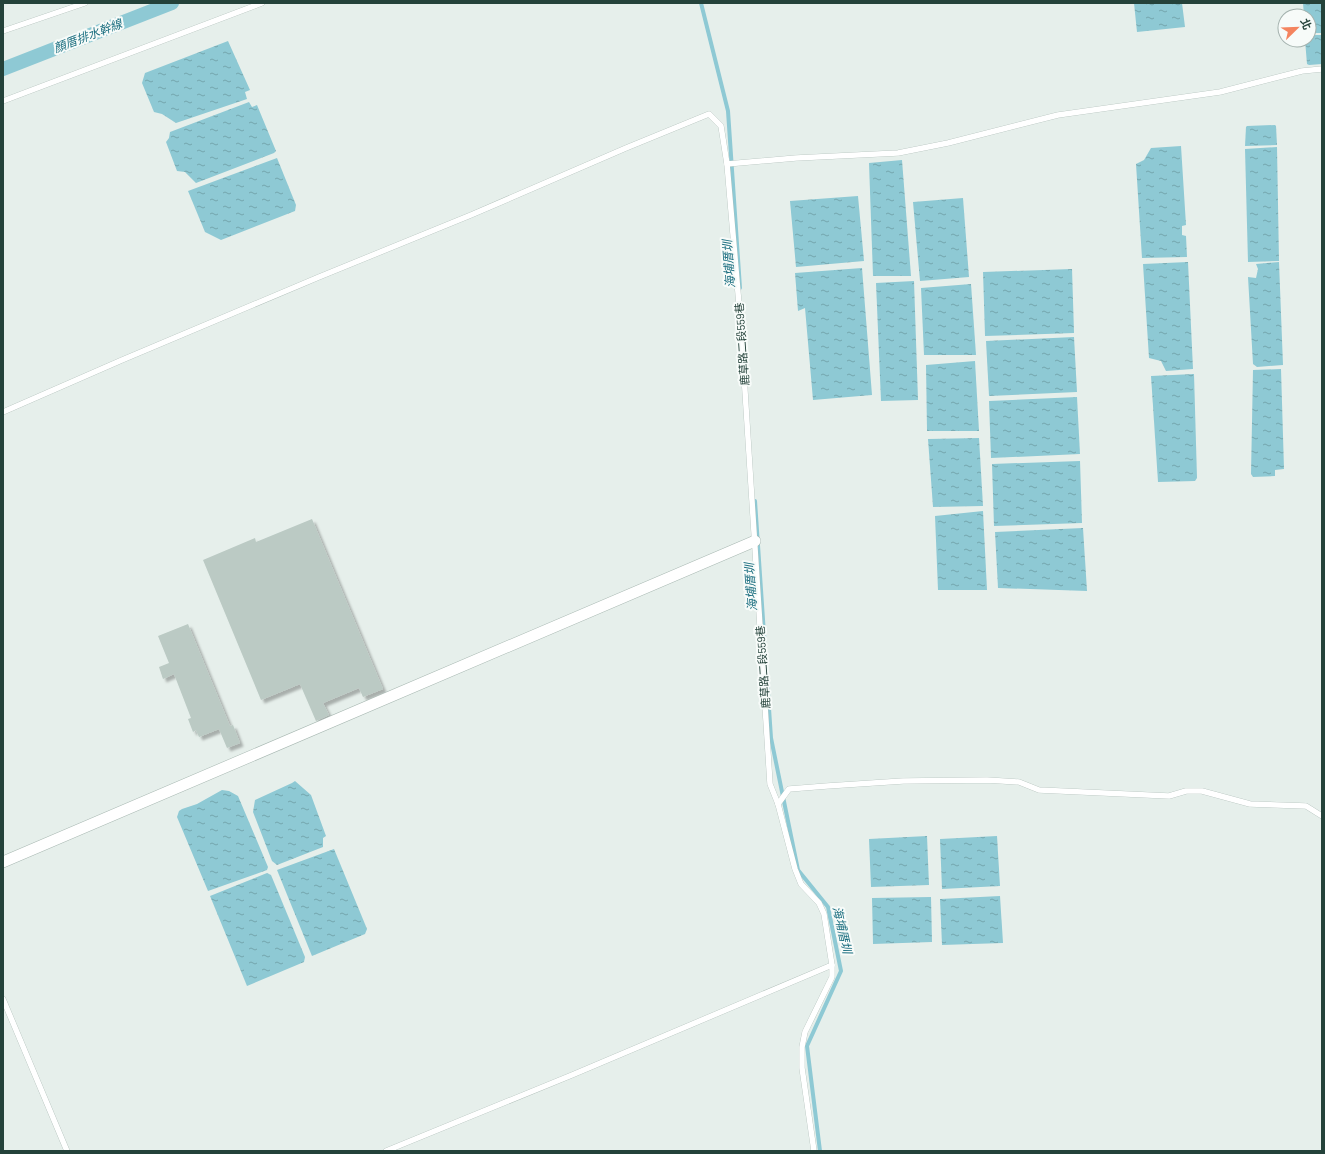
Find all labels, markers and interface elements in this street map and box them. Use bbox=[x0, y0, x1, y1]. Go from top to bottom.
north arrow bbox=[1277, 8, 1317, 48]
water label: 顏厝排水幹線 bbox=[52, 15, 126, 55]
text: 北 bbox=[1299, 16, 1315, 31]
water label: 海埔厝圳 bbox=[719, 238, 737, 289]
street label: 鹿草路二段559巷 bbox=[732, 302, 751, 386]
water label: 海埔厝圳 bbox=[741, 561, 759, 612]
street label: 鹿草路二段559巷 bbox=[753, 625, 772, 709]
water label: 海埔厝圳 bbox=[831, 905, 856, 957]

